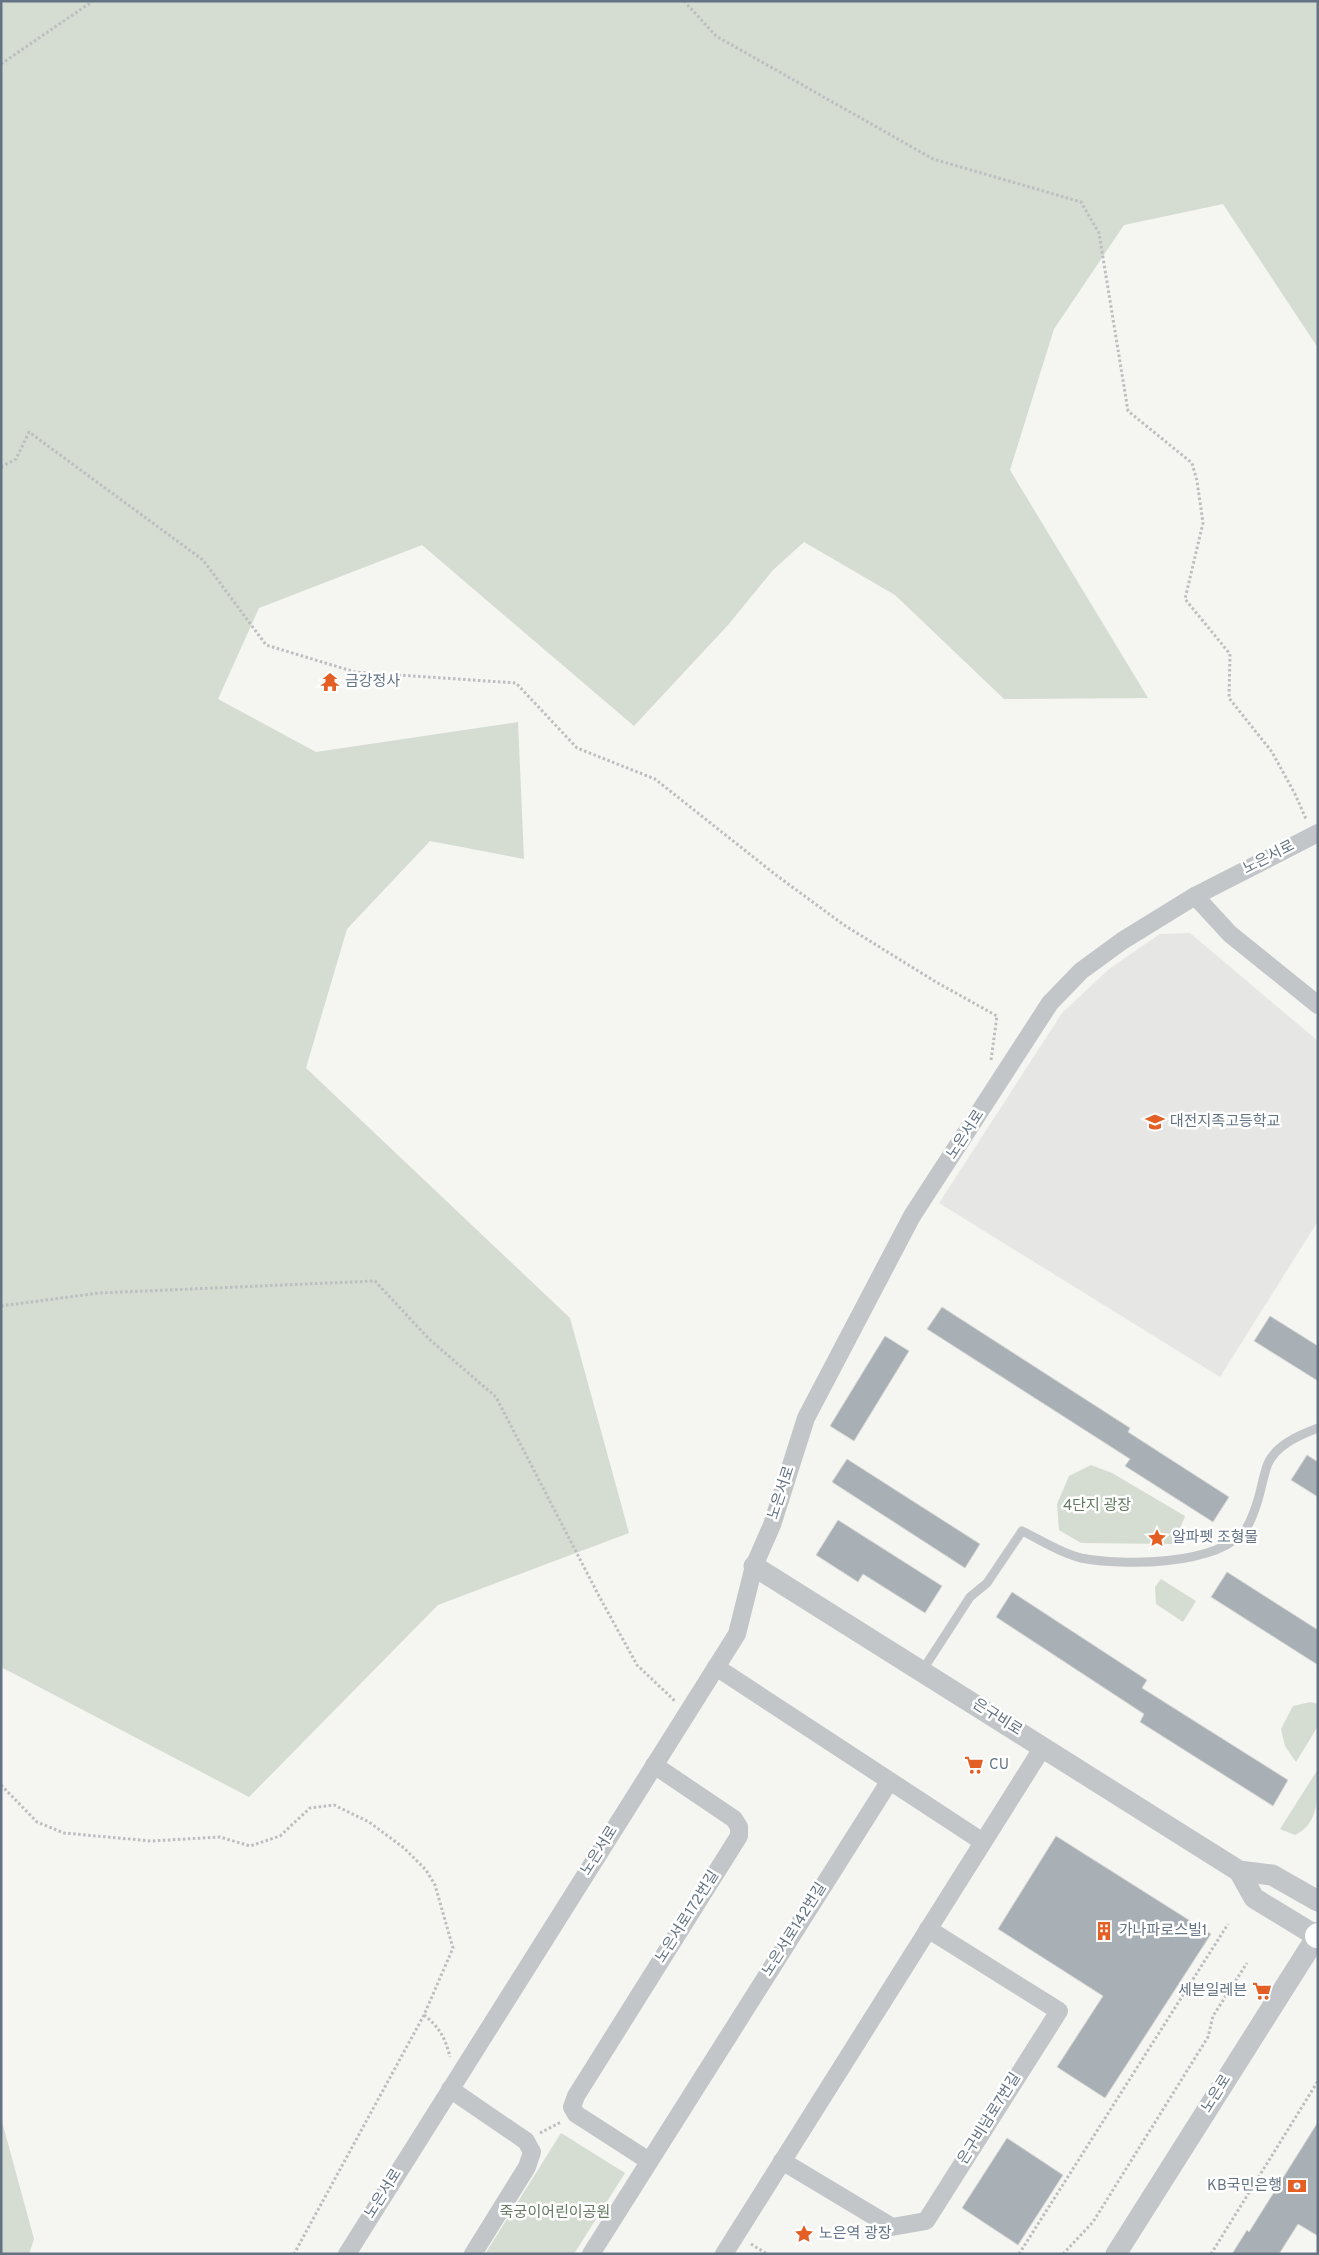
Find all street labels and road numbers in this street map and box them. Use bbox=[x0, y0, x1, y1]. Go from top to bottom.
street label: 노은서로 bbox=[1240, 837, 1298, 879]
street label: 노은서로 bbox=[943, 1107, 989, 1163]
street label: 노은서로 bbox=[764, 1464, 800, 1522]
street label: 은구비로 bbox=[969, 1695, 1025, 1741]
street label: 노은서로 bbox=[577, 1823, 623, 1879]
street label: 노은서로172번길 bbox=[652, 1867, 724, 1967]
street label: 노은서로142번길 bbox=[759, 1880, 831, 1980]
street label: 은구비남로7번길 bbox=[954, 2070, 1026, 2168]
street label: 노은로 bbox=[1198, 2071, 1236, 2117]
street label: 노은서로 bbox=[361, 2166, 407, 2222]

